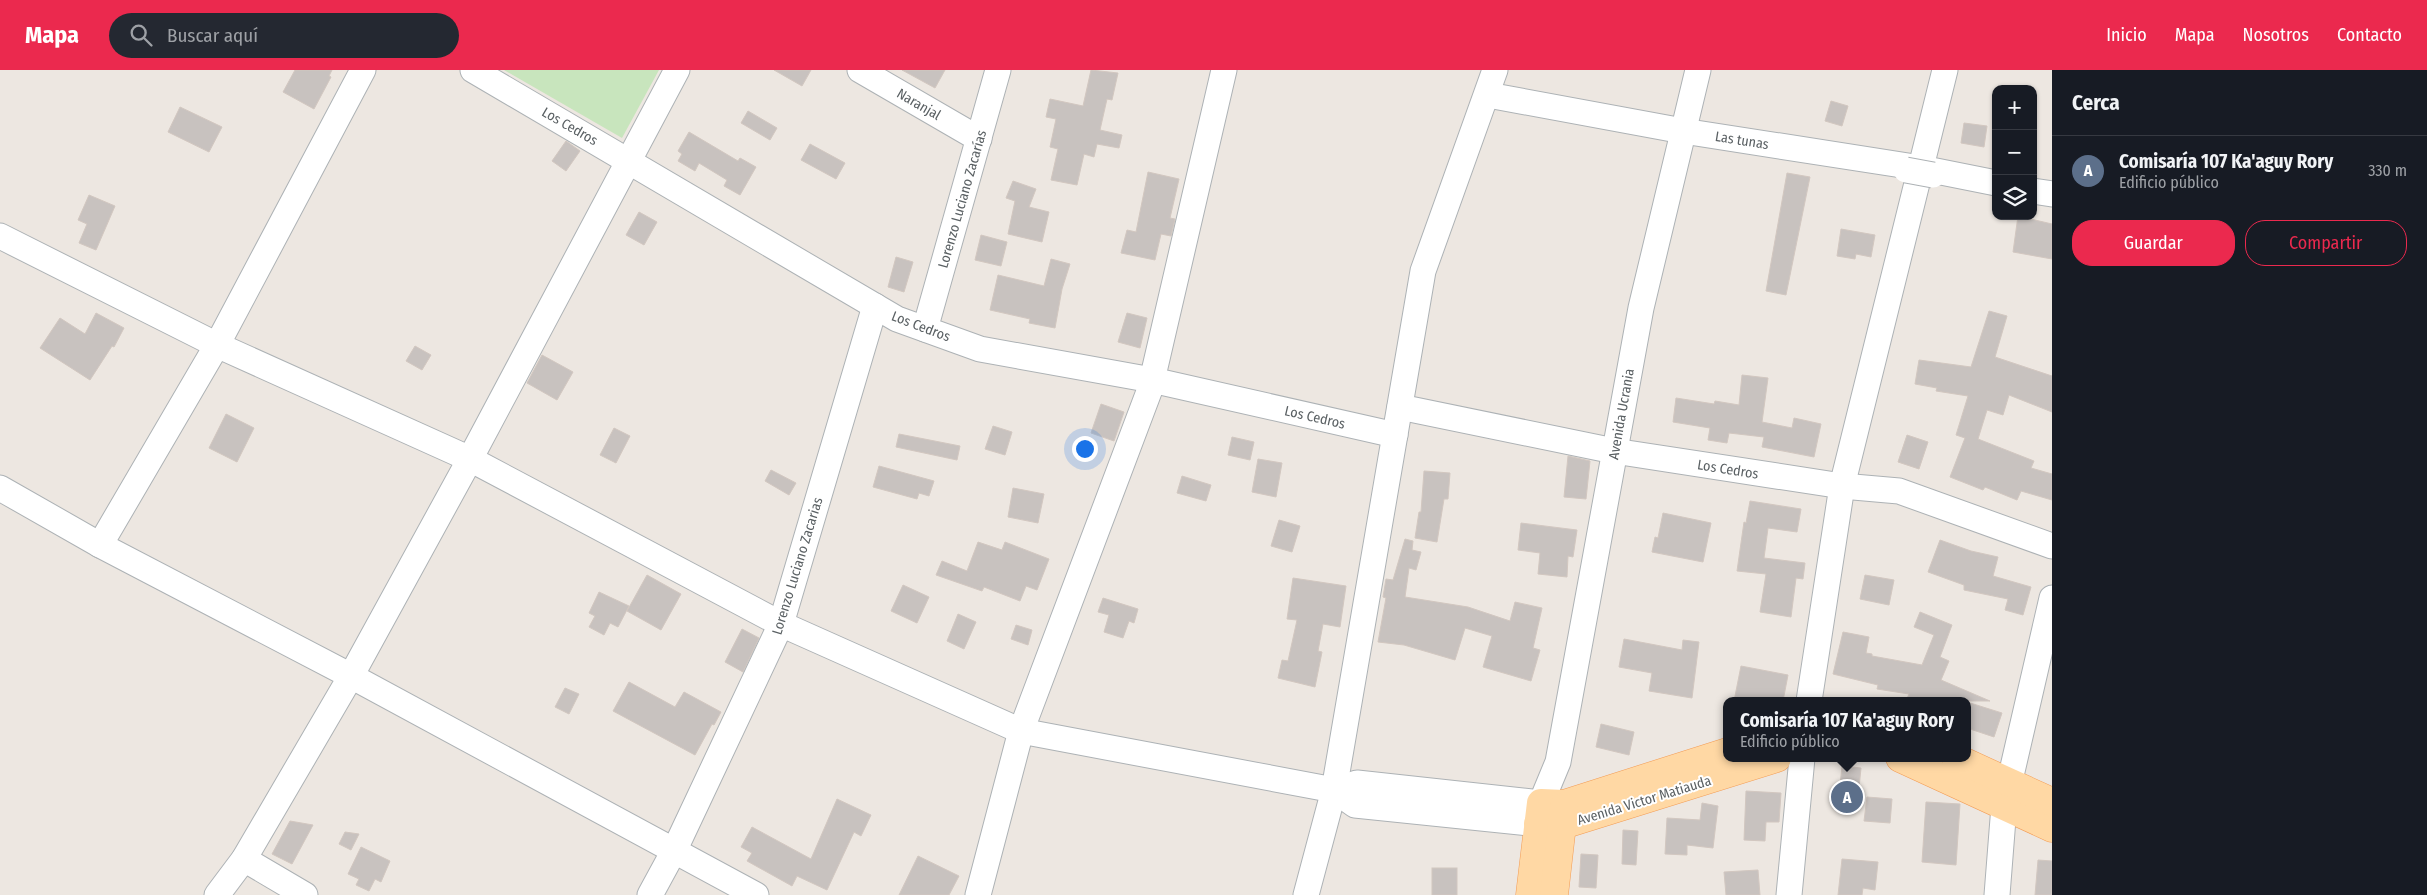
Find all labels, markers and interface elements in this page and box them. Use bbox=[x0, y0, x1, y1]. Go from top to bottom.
search box bbox=[109, 13, 459, 58]
text: Mapa bbox=[25, 21, 79, 49]
icon: search bbox=[127, 21, 155, 49]
text: Buscar aquí bbox=[167, 24, 258, 47]
text: Inicio bbox=[2106, 24, 2147, 46]
text: Mapa bbox=[2175, 24, 2215, 46]
text: Nosotros bbox=[2243, 24, 2309, 46]
text: Contacto bbox=[2337, 24, 2402, 46]
street label: Naranjal bbox=[894, 85, 944, 124]
map controls bbox=[1992, 85, 2037, 220]
button: + bbox=[1992, 85, 2037, 130]
text: Cerca bbox=[2072, 90, 2120, 116]
street label: Los Cedros bbox=[539, 104, 601, 149]
street label: Lorenzo Luciano Zacarías bbox=[935, 128, 990, 270]
street label: Las tunas bbox=[1714, 128, 1770, 153]
button: − bbox=[1992, 130, 2037, 175]
text: Comisaría 107 Ka'aguy Rory bbox=[2119, 150, 2333, 173]
text: A bbox=[2084, 161, 2092, 180]
text: 330 m bbox=[2368, 161, 2407, 180]
text: Edificio público bbox=[2119, 173, 2219, 192]
button: layers bbox=[1992, 175, 2037, 220]
button: Guardar bbox=[2072, 220, 2235, 266]
button: Compartir bbox=[2245, 220, 2407, 266]
street label: Los Cedros bbox=[889, 307, 953, 345]
street label: Avenida Ucrania bbox=[1605, 367, 1638, 461]
street label: Los Cedros bbox=[1283, 402, 1347, 433]
your location bbox=[1072, 436, 1098, 462]
street label: Los Cedros bbox=[1696, 456, 1760, 483]
street label: Lorenzo Luciano Zacarias bbox=[768, 495, 827, 637]
popup bbox=[1723, 697, 1971, 762]
text: Comisaría 107 Ka'aguy Rory bbox=[1740, 709, 1954, 732]
text: Edificio público bbox=[1740, 732, 1840, 751]
street label: Avenida Victor Matiauda bbox=[1575, 772, 1713, 829]
pin: A bbox=[1831, 778, 1863, 816]

